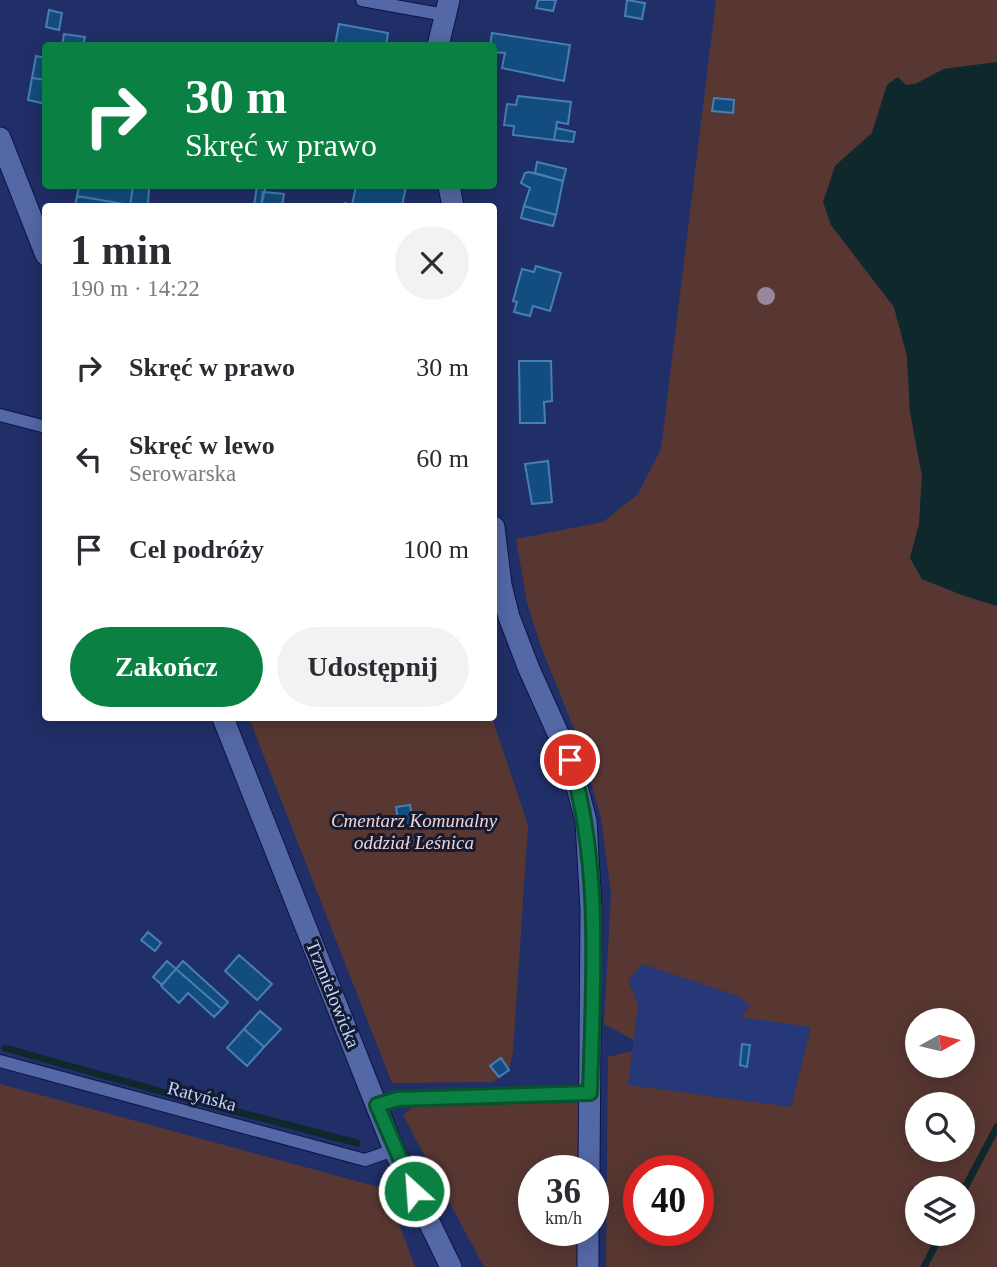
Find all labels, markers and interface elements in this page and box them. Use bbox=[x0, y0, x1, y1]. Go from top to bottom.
text: 30 m bbox=[185, 69, 287, 124]
icon: right bbox=[70, 70, 161, 161]
text: Skręć w prawo bbox=[185, 127, 377, 163]
button: close bbox=[395, 226, 469, 300]
text: 1 min bbox=[70, 227, 172, 273]
text: 190 m · 14:22 bbox=[70, 276, 200, 301]
icon: right bbox=[70, 349, 108, 387]
text: Skręć w prawo bbox=[129, 353, 295, 382]
text: 30 m bbox=[416, 353, 469, 382]
text: Skręć w lewo bbox=[129, 431, 275, 460]
icon: left bbox=[70, 440, 108, 478]
text: 60 m bbox=[416, 444, 469, 473]
text: Serowarska bbox=[129, 461, 236, 486]
icon: arrive bbox=[70, 531, 108, 569]
text: Cel podróży bbox=[129, 535, 264, 564]
text: 100 m bbox=[403, 535, 469, 564]
button: Zakończ bbox=[70, 627, 263, 707]
button: Udostępnij bbox=[277, 627, 469, 707]
pin bbox=[540, 730, 600, 790]
icon: arrive bbox=[551, 741, 589, 779]
park label: Cmentarz Komunalny oddział Leśnica bbox=[331, 810, 498, 853]
street label: Trzmielowicka bbox=[302, 937, 364, 1051]
north arrow bbox=[905, 1008, 975, 1078]
map controls bbox=[905, 1008, 975, 1246]
street label: Ratyńska bbox=[165, 1077, 239, 1115]
button: search bbox=[905, 1092, 975, 1162]
position arrow bbox=[377, 1154, 451, 1228]
speed limit sign: 40 bbox=[623, 1155, 714, 1246]
text: 36 bbox=[546, 1172, 581, 1211]
button: layers bbox=[905, 1176, 975, 1246]
text: km/h bbox=[545, 1208, 582, 1228]

